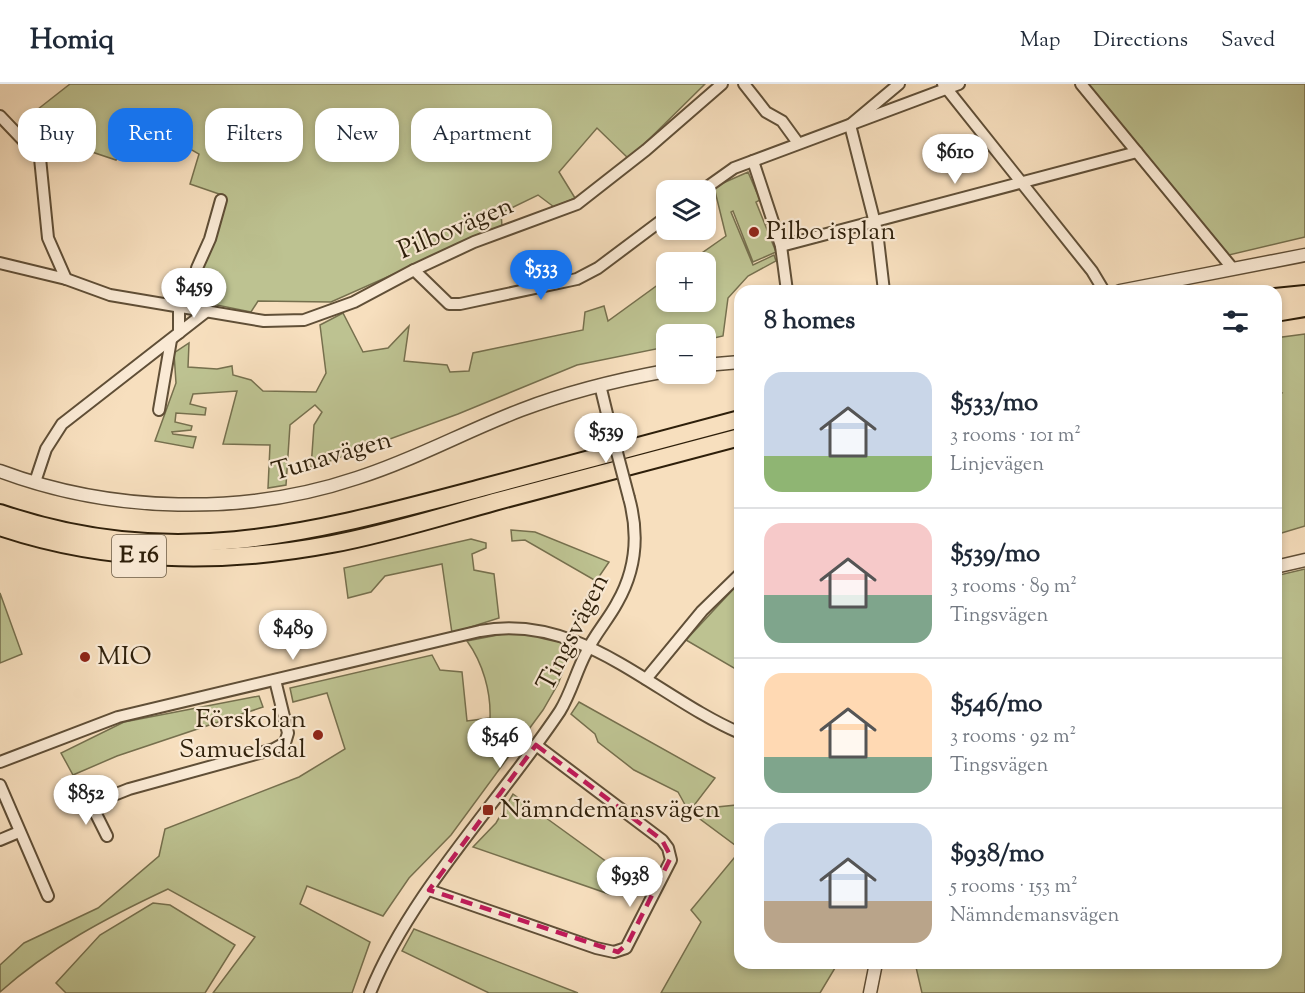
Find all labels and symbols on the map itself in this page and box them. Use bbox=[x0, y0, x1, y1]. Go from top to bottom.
pin: $610 bbox=[919, 134, 991, 185]
street label: Pilbovägen bbox=[393, 188, 519, 270]
place label: Pilbo isplan bbox=[766, 214, 896, 251]
marker: Pilbo isplan bbox=[747, 225, 761, 239]
pin: $533 bbox=[505, 250, 577, 301]
pin: $459 bbox=[158, 268, 230, 319]
pin: $539 bbox=[570, 413, 642, 464]
street label: Tunavägen bbox=[268, 422, 396, 492]
road number: E 16 bbox=[112, 535, 166, 577]
street label: Tingsvägen bbox=[529, 568, 619, 698]
pin: $489 bbox=[257, 610, 329, 661]
place label: MIO bbox=[97, 639, 152, 676]
marker: MIO bbox=[78, 650, 92, 664]
place label: Förskolan Samuelsdal bbox=[179, 702, 306, 769]
pin: $546 bbox=[464, 718, 536, 769]
marker: Förskolan Samuelsdal bbox=[311, 728, 325, 742]
pin: $852 bbox=[50, 775, 122, 826]
place label: Nämndemansvägen bbox=[500, 792, 720, 829]
marker: Nämndemansvägen bbox=[481, 803, 495, 817]
pin: $938 bbox=[594, 857, 666, 908]

